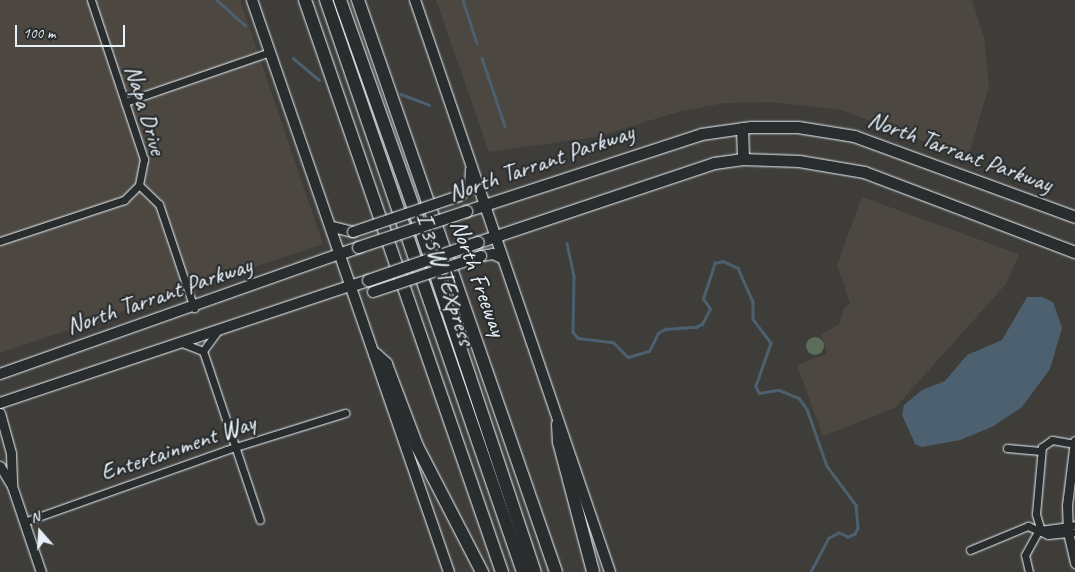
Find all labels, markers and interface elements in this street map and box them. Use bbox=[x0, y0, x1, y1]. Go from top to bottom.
scale bar bbox=[18, 15, 128, 47]
text: 100 m bbox=[23, 24, 55, 43]
street label: Napa Drive bbox=[118, 62, 172, 158]
street label: North Tarrant Parkway bbox=[863, 105, 1057, 199]
street label: North Tarrant Parkway bbox=[444, 118, 638, 208]
street label: I 35W TEXpress bbox=[409, 209, 481, 349]
street label: North Freeway bbox=[444, 216, 512, 340]
street label: North Tarrant Parkway bbox=[62, 251, 256, 341]
street label: Entertainment Way bbox=[97, 408, 259, 488]
north arrow bbox=[15, 507, 65, 557]
text: N bbox=[28, 508, 42, 527]

